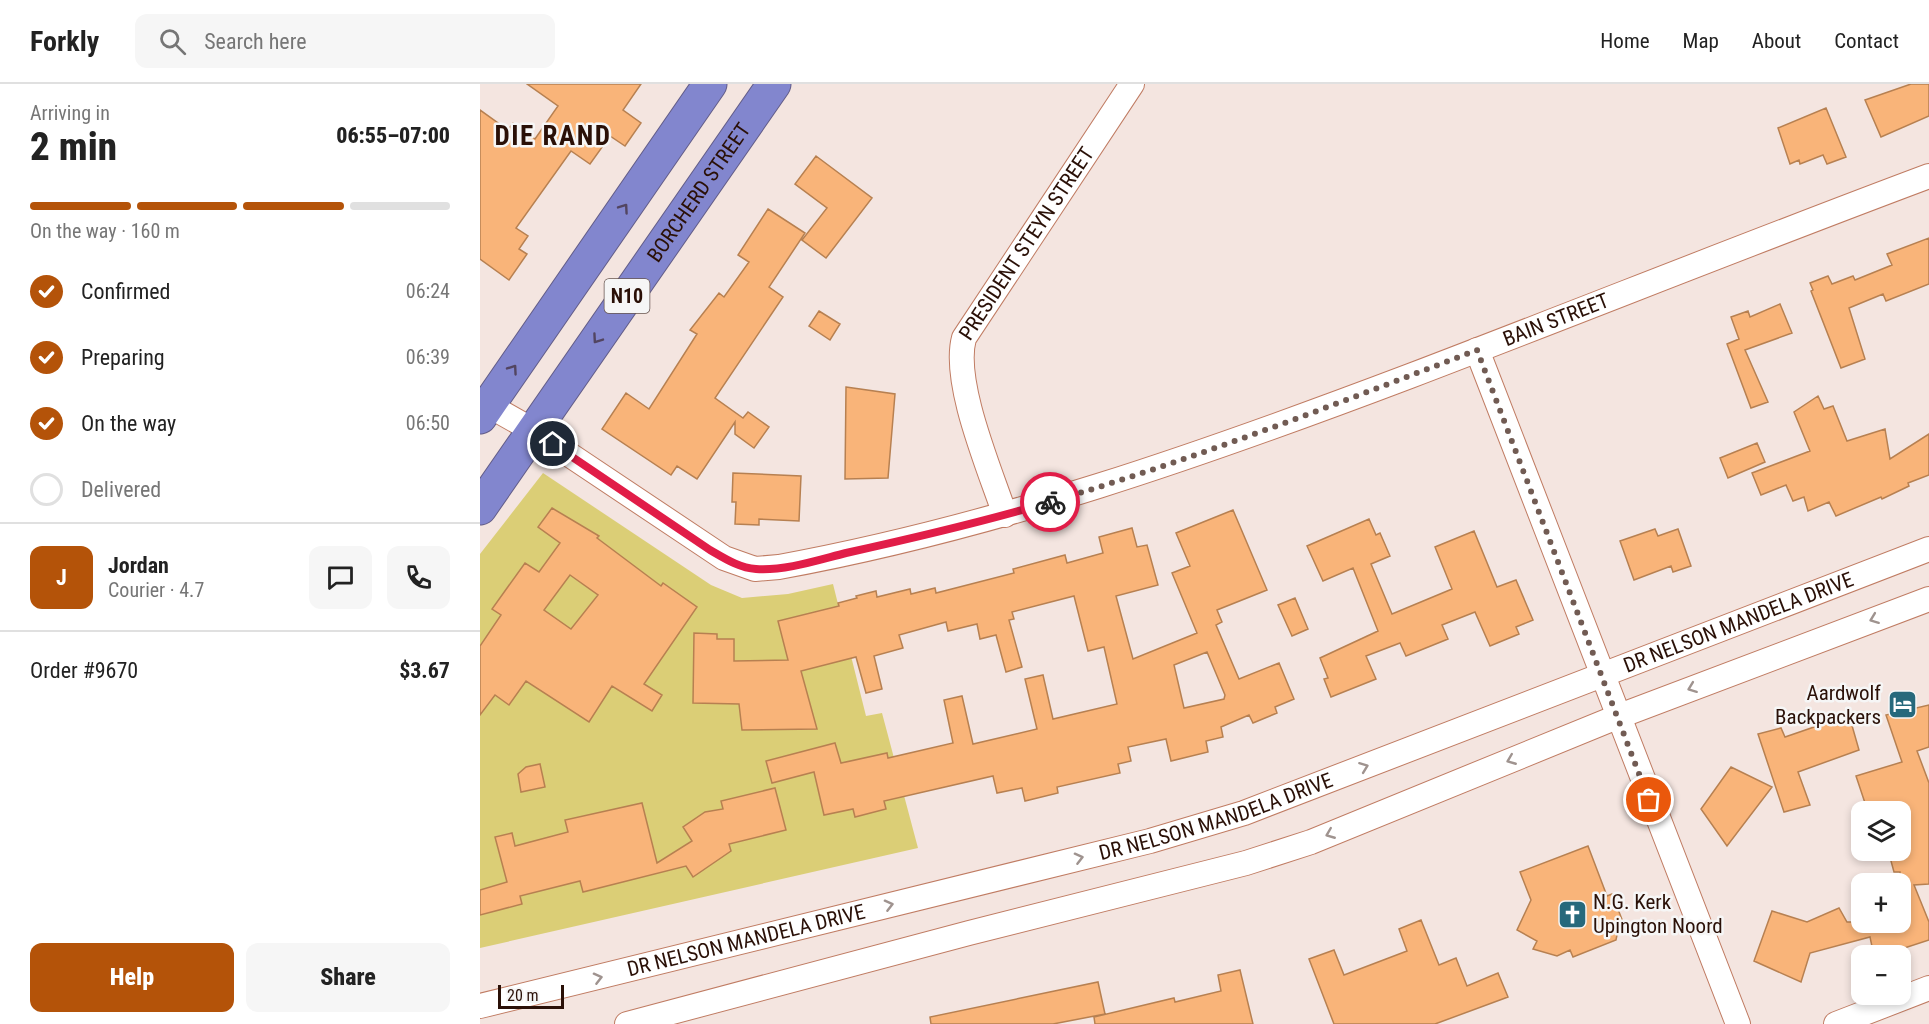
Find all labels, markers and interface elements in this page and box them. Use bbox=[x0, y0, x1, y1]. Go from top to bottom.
search box bbox=[135, 14, 555, 68]
text: Forkly bbox=[30, 25, 99, 58]
icon: search bbox=[156, 25, 189, 58]
text: Search here bbox=[204, 29, 307, 54]
text: Home bbox=[1600, 29, 1650, 53]
text: Map bbox=[1683, 29, 1719, 53]
text: About bbox=[1752, 29, 1801, 53]
text: Contact bbox=[1834, 29, 1899, 53]
text: Arriving in bbox=[30, 101, 110, 125]
street label: BORCHERD STREET bbox=[642, 118, 755, 267]
district label: DIE RAND bbox=[495, 120, 611, 152]
text: 06:55–07:00 bbox=[336, 123, 450, 148]
text: 2 min bbox=[30, 124, 117, 170]
street label: PRESIDENT STEYN STREET bbox=[954, 143, 1099, 344]
one-way arrow bbox=[617, 204, 628, 215]
text: On the way · 160 m bbox=[30, 219, 180, 243]
icon: check bbox=[30, 275, 63, 308]
text: Confirmed bbox=[81, 279, 170, 304]
text: 06:24 bbox=[406, 279, 450, 303]
road number: N10 bbox=[604, 279, 650, 313]
street label: BAIN STREET bbox=[1500, 288, 1612, 351]
one-way arrow bbox=[593, 333, 604, 344]
icon: check bbox=[30, 341, 63, 374]
text: Preparing bbox=[81, 345, 165, 370]
text: 06:39 bbox=[406, 345, 450, 369]
one-way arrow bbox=[506, 364, 517, 375]
icon: check bbox=[30, 407, 63, 440]
text: On the way bbox=[81, 411, 176, 436]
text: 06:50 bbox=[406, 411, 450, 435]
pin bbox=[527, 418, 578, 469]
icon: home bbox=[536, 427, 569, 460]
courier bbox=[1020, 472, 1080, 532]
text: Delivered bbox=[81, 477, 161, 502]
icon: bike bbox=[1034, 486, 1067, 519]
button: chat bbox=[309, 546, 372, 609]
button: phone bbox=[387, 546, 450, 609]
text: Jordan bbox=[108, 553, 169, 578]
text: J bbox=[56, 565, 67, 590]
street label: DR NELSON MANDELA DRIVE bbox=[1620, 567, 1857, 678]
text: Courier · 4.7 bbox=[108, 578, 204, 602]
one-way arrow bbox=[1869, 612, 1880, 625]
text: Order #9670 bbox=[30, 658, 138, 683]
text: $3.67 bbox=[399, 658, 450, 683]
one-way arrow bbox=[1687, 681, 1698, 694]
place label: Aardwolf Backpackers bbox=[1775, 681, 1881, 729]
hotel icon: Aardwolf Backpackers bbox=[1886, 689, 1918, 721]
one-way arrow bbox=[1506, 753, 1517, 765]
one-way arrow bbox=[1358, 761, 1369, 774]
street label: DR NELSON MANDELA DRIVE bbox=[1097, 768, 1336, 865]
pin bbox=[1623, 774, 1674, 825]
icon: bag bbox=[1632, 783, 1665, 816]
map controls bbox=[1851, 801, 1911, 1005]
button: layers bbox=[1851, 801, 1911, 861]
one-way arrow bbox=[1326, 827, 1337, 839]
one-way arrow bbox=[1073, 852, 1083, 865]
button: + bbox=[1851, 873, 1911, 933]
place label: N.G. Kerk Upington Noord bbox=[1593, 890, 1723, 938]
church icon: N.G. Kerk Upington Noord bbox=[1556, 898, 1588, 930]
one-way arrow bbox=[884, 899, 894, 912]
street label: DR NELSON MANDELA DRIVE bbox=[625, 900, 868, 981]
button: Help bbox=[30, 943, 234, 1012]
button: Share bbox=[246, 943, 450, 1012]
button: − bbox=[1851, 945, 1911, 1005]
one-way arrow bbox=[593, 972, 603, 985]
scale bar bbox=[498, 982, 564, 1010]
text: 20 m bbox=[507, 986, 539, 1005]

